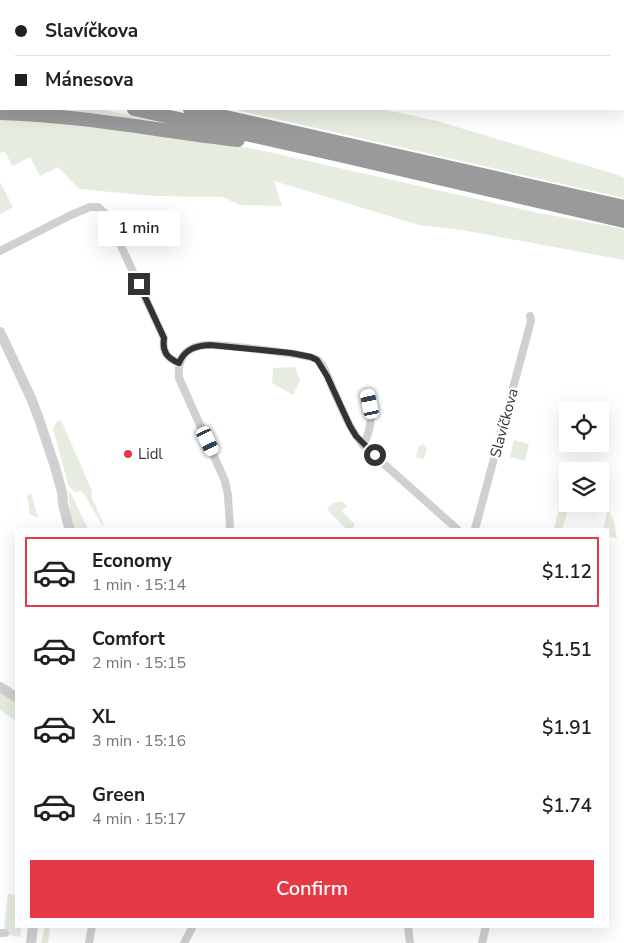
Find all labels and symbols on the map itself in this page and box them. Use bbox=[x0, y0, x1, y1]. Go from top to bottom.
callout: 1 min bbox=[98, 212, 180, 246]
route end bbox=[128, 273, 150, 295]
street label: Slavíčkova bbox=[485, 386, 523, 460]
car bbox=[359, 388, 380, 420]
car bbox=[194, 424, 221, 458]
place label: Lidl bbox=[138, 444, 163, 464]
route start bbox=[364, 444, 386, 466]
marker: Lidl bbox=[122, 448, 134, 460]

